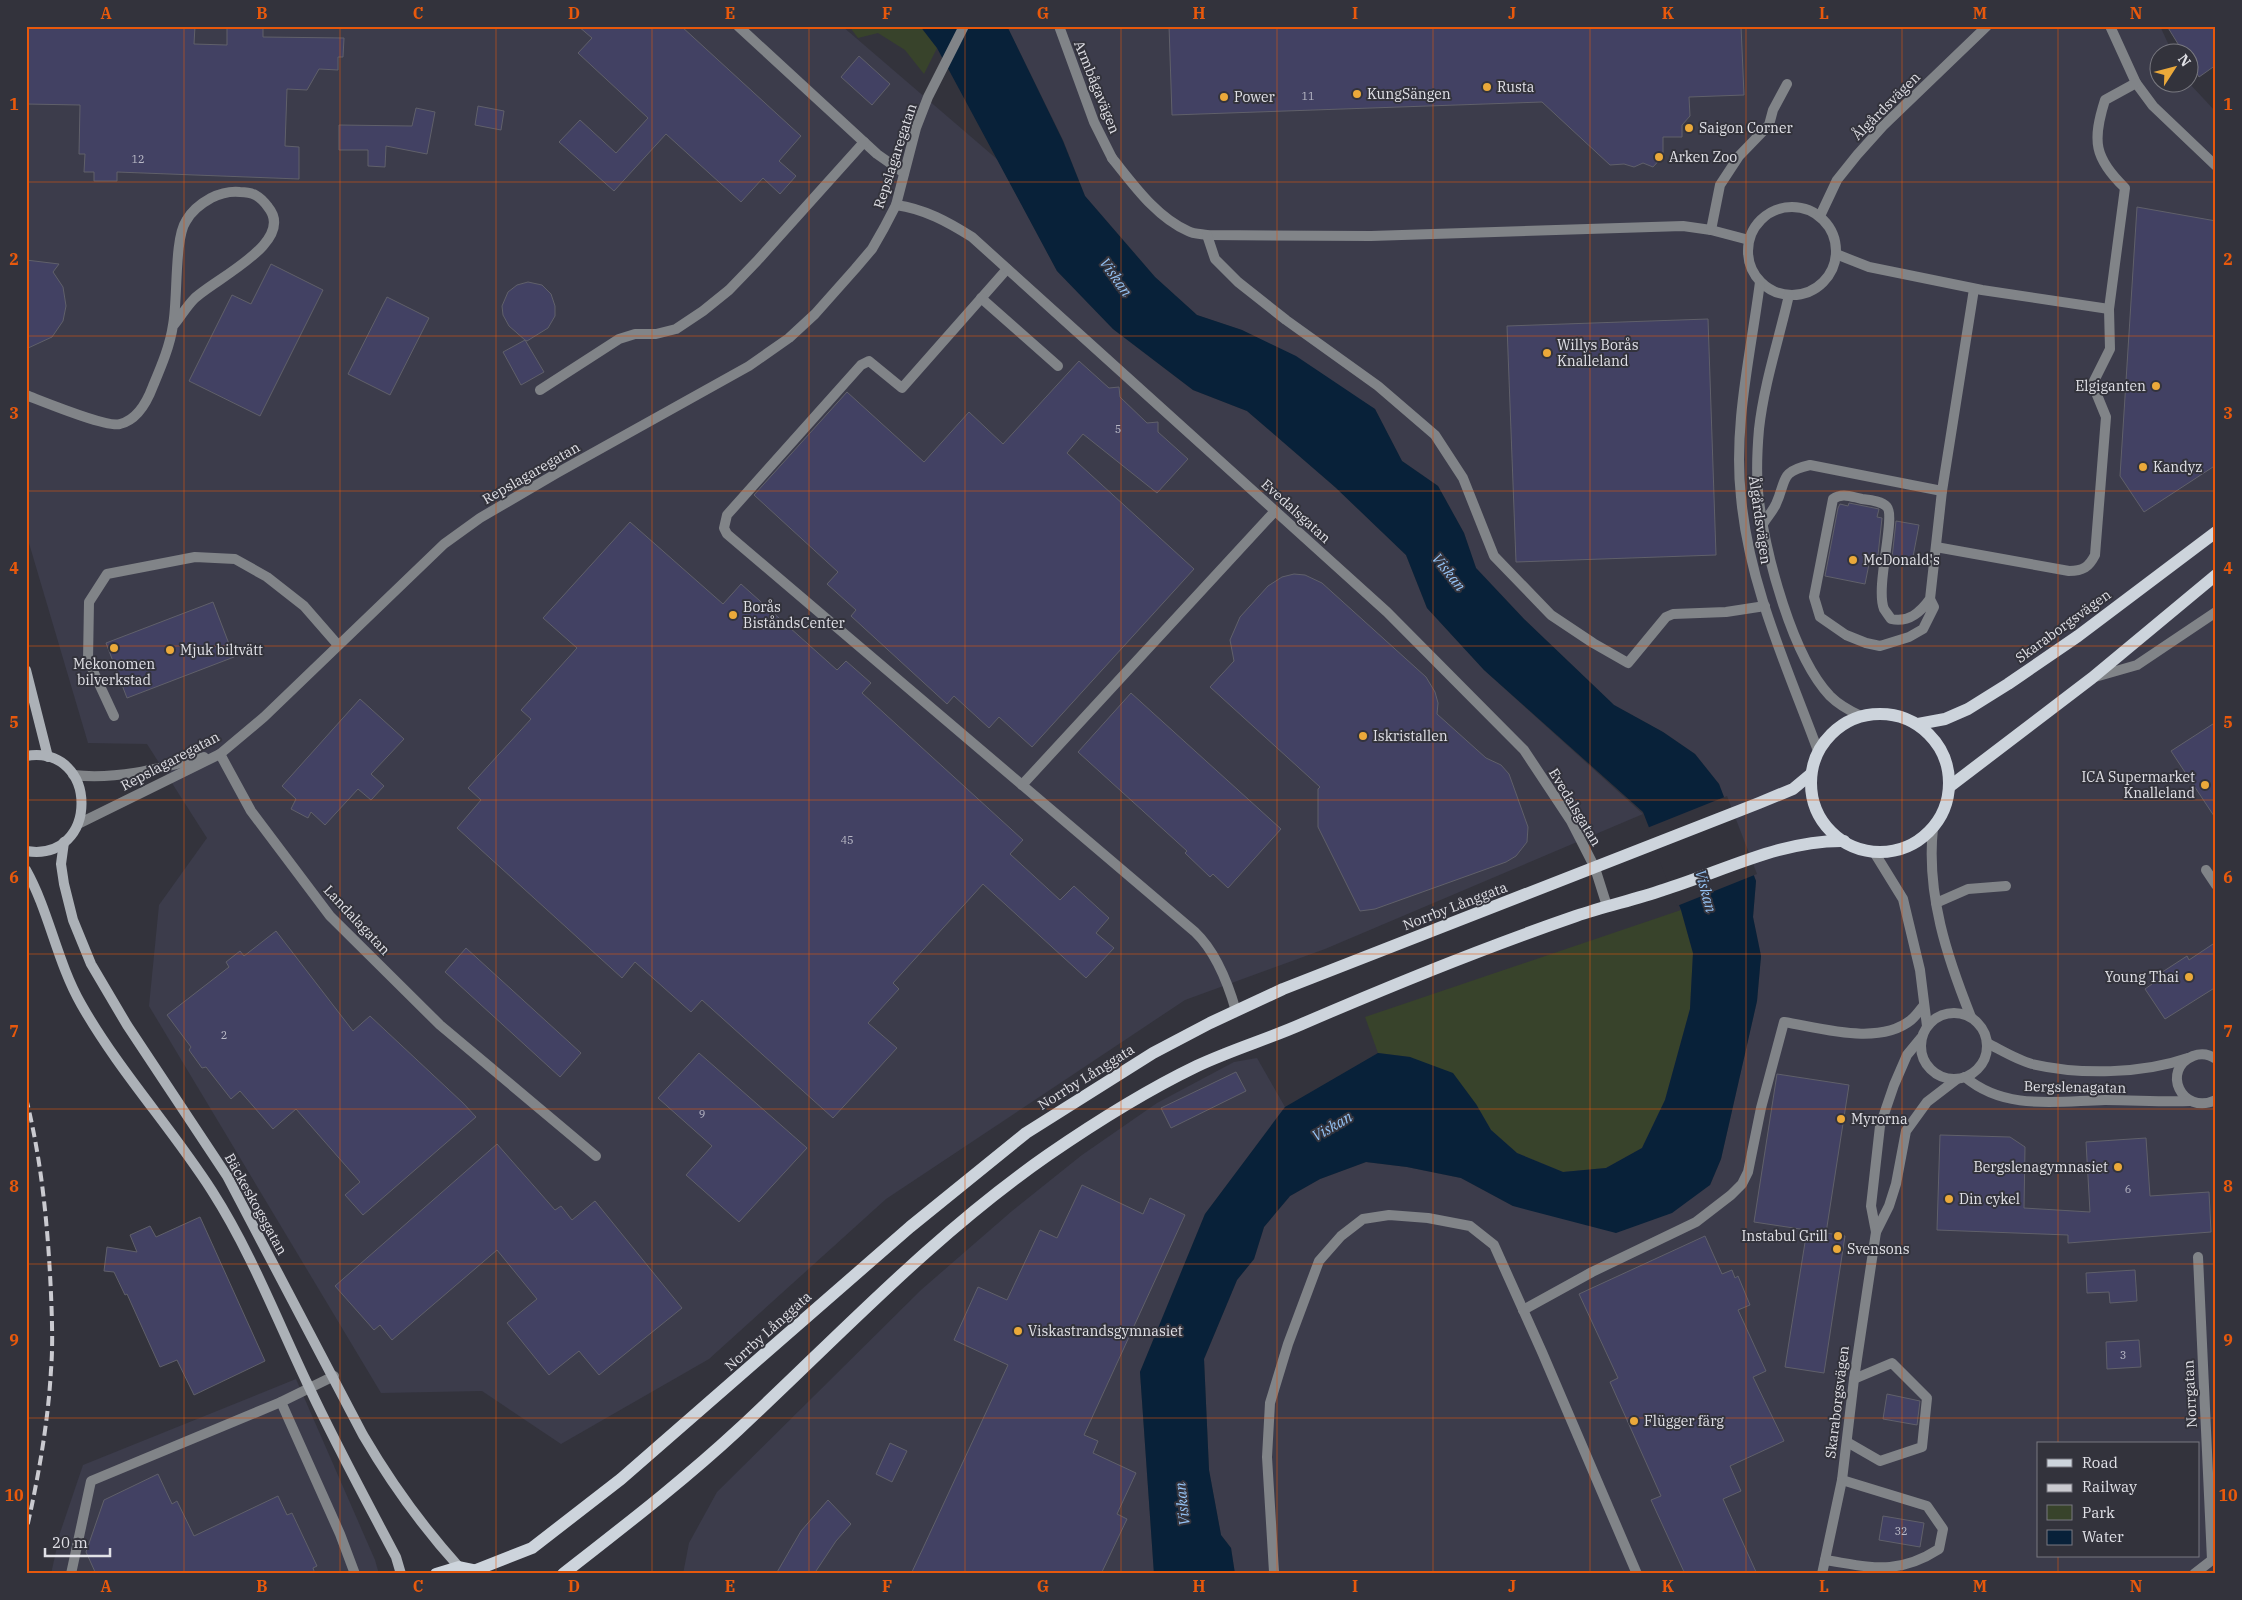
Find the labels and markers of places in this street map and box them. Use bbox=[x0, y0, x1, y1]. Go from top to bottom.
place label: Rusta bbox=[1497, 78, 1535, 96]
marker: Rusta bbox=[1481, 81, 1493, 93]
place label: KungSängen bbox=[1367, 85, 1451, 103]
place label: Power bbox=[1234, 88, 1276, 106]
marker: KungSängen bbox=[1351, 88, 1363, 100]
marker: Power bbox=[1218, 91, 1230, 103]
place label: Saigon Corner bbox=[1699, 119, 1793, 137]
marker: Saigon Corner bbox=[1683, 122, 1695, 134]
place label: Arken Zoo bbox=[1669, 148, 1737, 166]
marker: Arken Zoo bbox=[1653, 151, 1665, 163]
place label: Willys Borås Knalleland bbox=[1557, 336, 1639, 370]
marker: Willys Borås Knalleland bbox=[1541, 347, 1553, 359]
place label: Elgiganten bbox=[2075, 377, 2146, 395]
marker: Elgiganten bbox=[2150, 380, 2162, 392]
place label: Kandyz bbox=[2153, 458, 2202, 476]
marker: Kandyz bbox=[2137, 461, 2149, 473]
place label: McDonald's bbox=[1863, 551, 1940, 569]
marker: McDonald's bbox=[1847, 554, 1859, 566]
place label: Borås BiståndsCenter bbox=[743, 598, 845, 632]
marker: Borås BiståndsCenter bbox=[727, 609, 739, 621]
place label: Mjuk biltvätt bbox=[180, 641, 263, 659]
marker: Mekonomen bilverkstad bbox=[108, 642, 120, 654]
marker: Mjuk biltvätt bbox=[164, 644, 176, 656]
place label: Mekonomen bilverkstad bbox=[73, 655, 155, 689]
place label: Iskristallen bbox=[1373, 727, 1448, 745]
marker: Iskristallen bbox=[1357, 730, 1369, 742]
place label: ICA Supermarket Knalleland bbox=[2082, 768, 2195, 802]
marker: ICA Supermarket Knalleland bbox=[2199, 779, 2211, 791]
place label: Young Thai bbox=[2105, 968, 2179, 986]
marker: Young Thai bbox=[2183, 971, 2195, 983]
place label: Myrorna bbox=[1851, 1110, 1908, 1128]
marker: Myrorna bbox=[1835, 1113, 1847, 1125]
place label: Bergslenagymnasiet bbox=[1973, 1158, 2108, 1176]
marker: Bergslenagymnasiet bbox=[2112, 1161, 2124, 1173]
place label: Din cykel bbox=[1959, 1190, 2020, 1208]
marker: Din cykel bbox=[1943, 1193, 1955, 1205]
place label: Instabul Grill bbox=[1741, 1227, 1828, 1245]
marker: Instabul Grill bbox=[1832, 1230, 1844, 1242]
place label: Svensons bbox=[1847, 1240, 1910, 1258]
marker: Svensons bbox=[1831, 1243, 1843, 1255]
place label: Viskastrandsgymnasiet bbox=[1028, 1322, 1183, 1340]
marker: Viskastrandsgymnasiet bbox=[1012, 1325, 1024, 1337]
place label: Flügger färg bbox=[1644, 1412, 1724, 1430]
marker: Flügger färg bbox=[1628, 1415, 1640, 1427]

